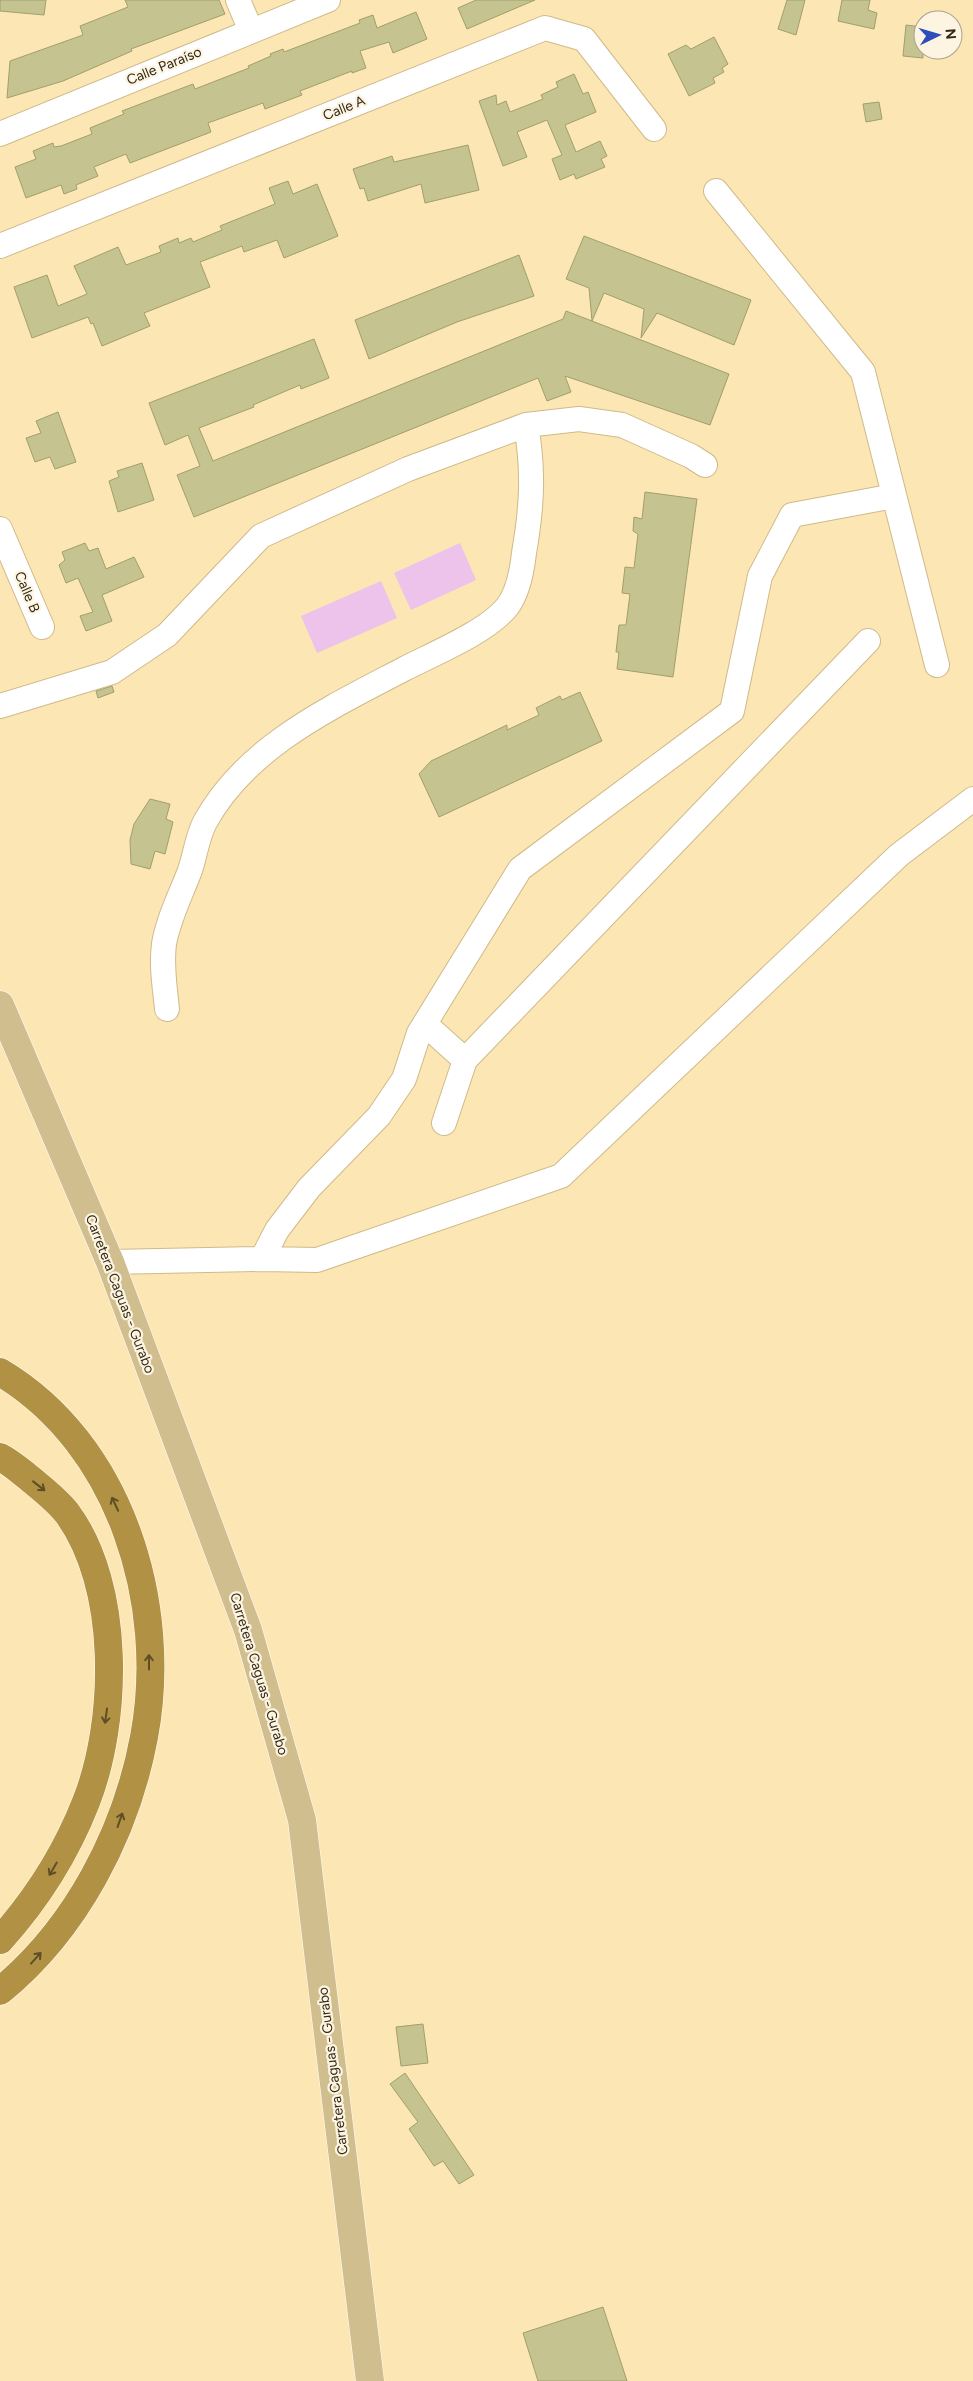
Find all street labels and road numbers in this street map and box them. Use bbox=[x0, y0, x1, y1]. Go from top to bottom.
street label: Calle Paraíso bbox=[124, 43, 204, 89]
street label: Calle A bbox=[320, 92, 368, 124]
street label: Calle B bbox=[11, 569, 43, 615]
street label: Carretera Caguas - Gurabo bbox=[82, 1212, 158, 1376]
street label: Carretera Caguas - Gurabo bbox=[226, 1591, 292, 1757]
street label: Carretera Caguas - Gurabo bbox=[314, 1986, 352, 2156]

